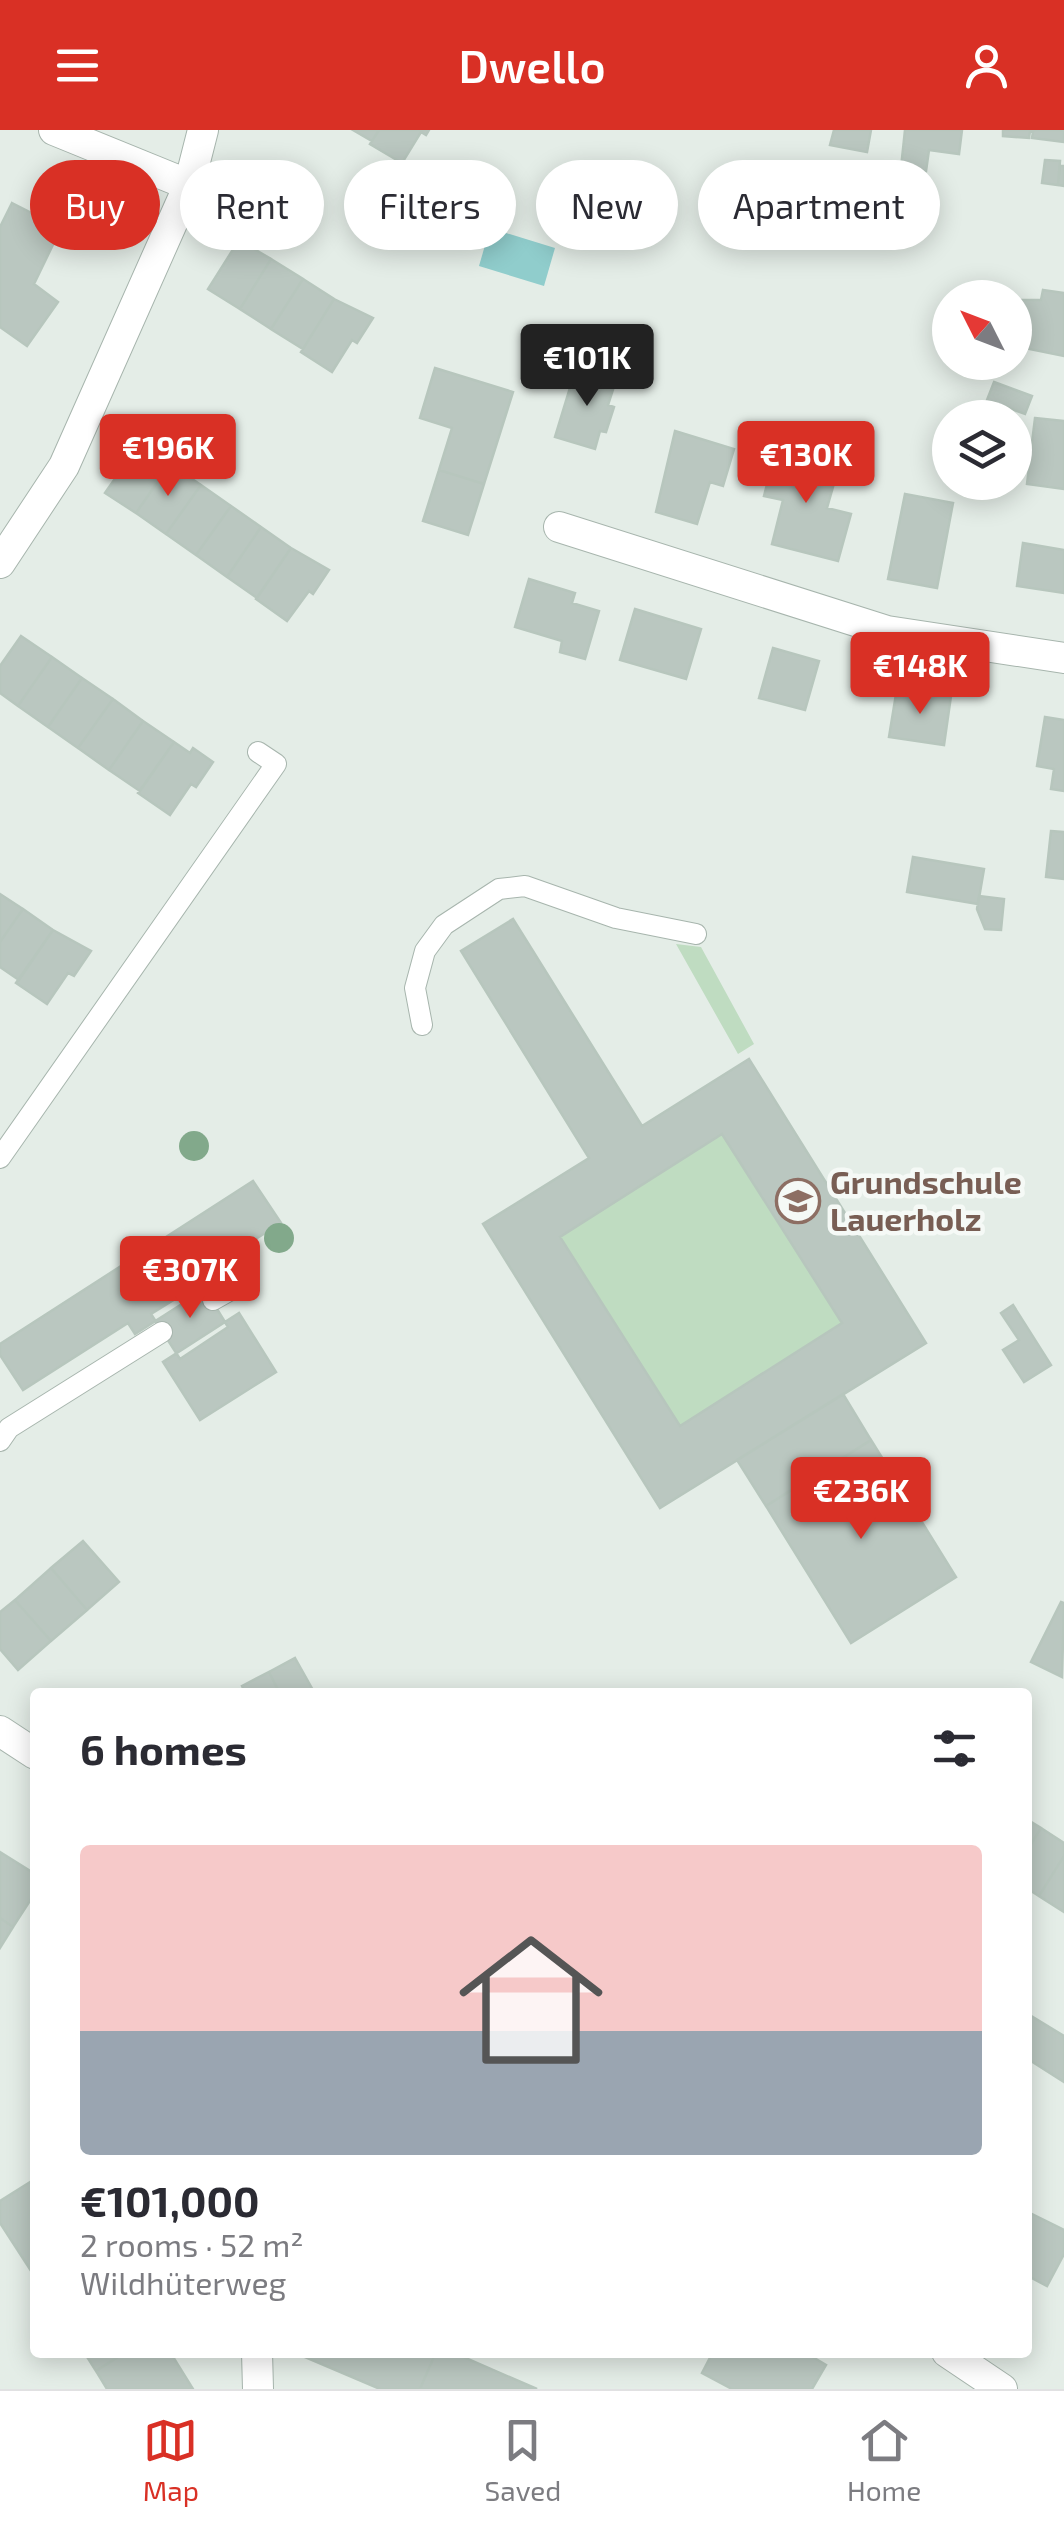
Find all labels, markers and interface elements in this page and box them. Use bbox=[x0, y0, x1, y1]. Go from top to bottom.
icon: menu bbox=[50, 38, 105, 93]
text: Dwello bbox=[458, 38, 606, 92]
icon: person bbox=[959, 38, 1014, 93]
chip: Buy bbox=[30, 160, 160, 250]
chip: Rent bbox=[180, 160, 324, 250]
chip: Filters bbox=[344, 160, 516, 250]
chip: New bbox=[536, 160, 678, 250]
chip: Apartment bbox=[698, 160, 940, 250]
north arrow bbox=[932, 280, 1032, 380]
map controls bbox=[932, 280, 1032, 500]
pin: €101K bbox=[517, 324, 657, 409]
text: €101K bbox=[543, 337, 631, 375]
button: layers bbox=[932, 400, 1032, 500]
pin: €196K bbox=[98, 414, 238, 499]
pin: €130K bbox=[736, 421, 876, 506]
text: €196K bbox=[122, 427, 214, 465]
text: €130K bbox=[760, 434, 853, 472]
pin: €148K bbox=[850, 632, 990, 717]
text: €148K bbox=[873, 645, 967, 683]
place label: Grundschule Lauerholz bbox=[830, 1162, 1022, 1237]
school or university icon: Grundschule Lauerholz bbox=[775, 1178, 821, 1224]
pin: €307K bbox=[120, 1236, 260, 1321]
text: €307K bbox=[142, 1249, 238, 1287]
pin: €236K bbox=[791, 1457, 931, 1542]
text: €236K bbox=[813, 1470, 909, 1508]
icon: filters bbox=[927, 1721, 982, 1776]
text: 6 homes bbox=[80, 1723, 247, 1773]
icon: home bbox=[441, 1910, 621, 2090]
text: €101,000 bbox=[80, 2175, 259, 2225]
text: 2 rooms · 52 m² bbox=[80, 2225, 304, 2263]
text: Wildhüterweg bbox=[80, 2263, 286, 2301]
tab: Map bbox=[143, 2413, 199, 2507]
tab: Saved bbox=[485, 2413, 561, 2507]
tab: Home bbox=[847, 2413, 921, 2507]

